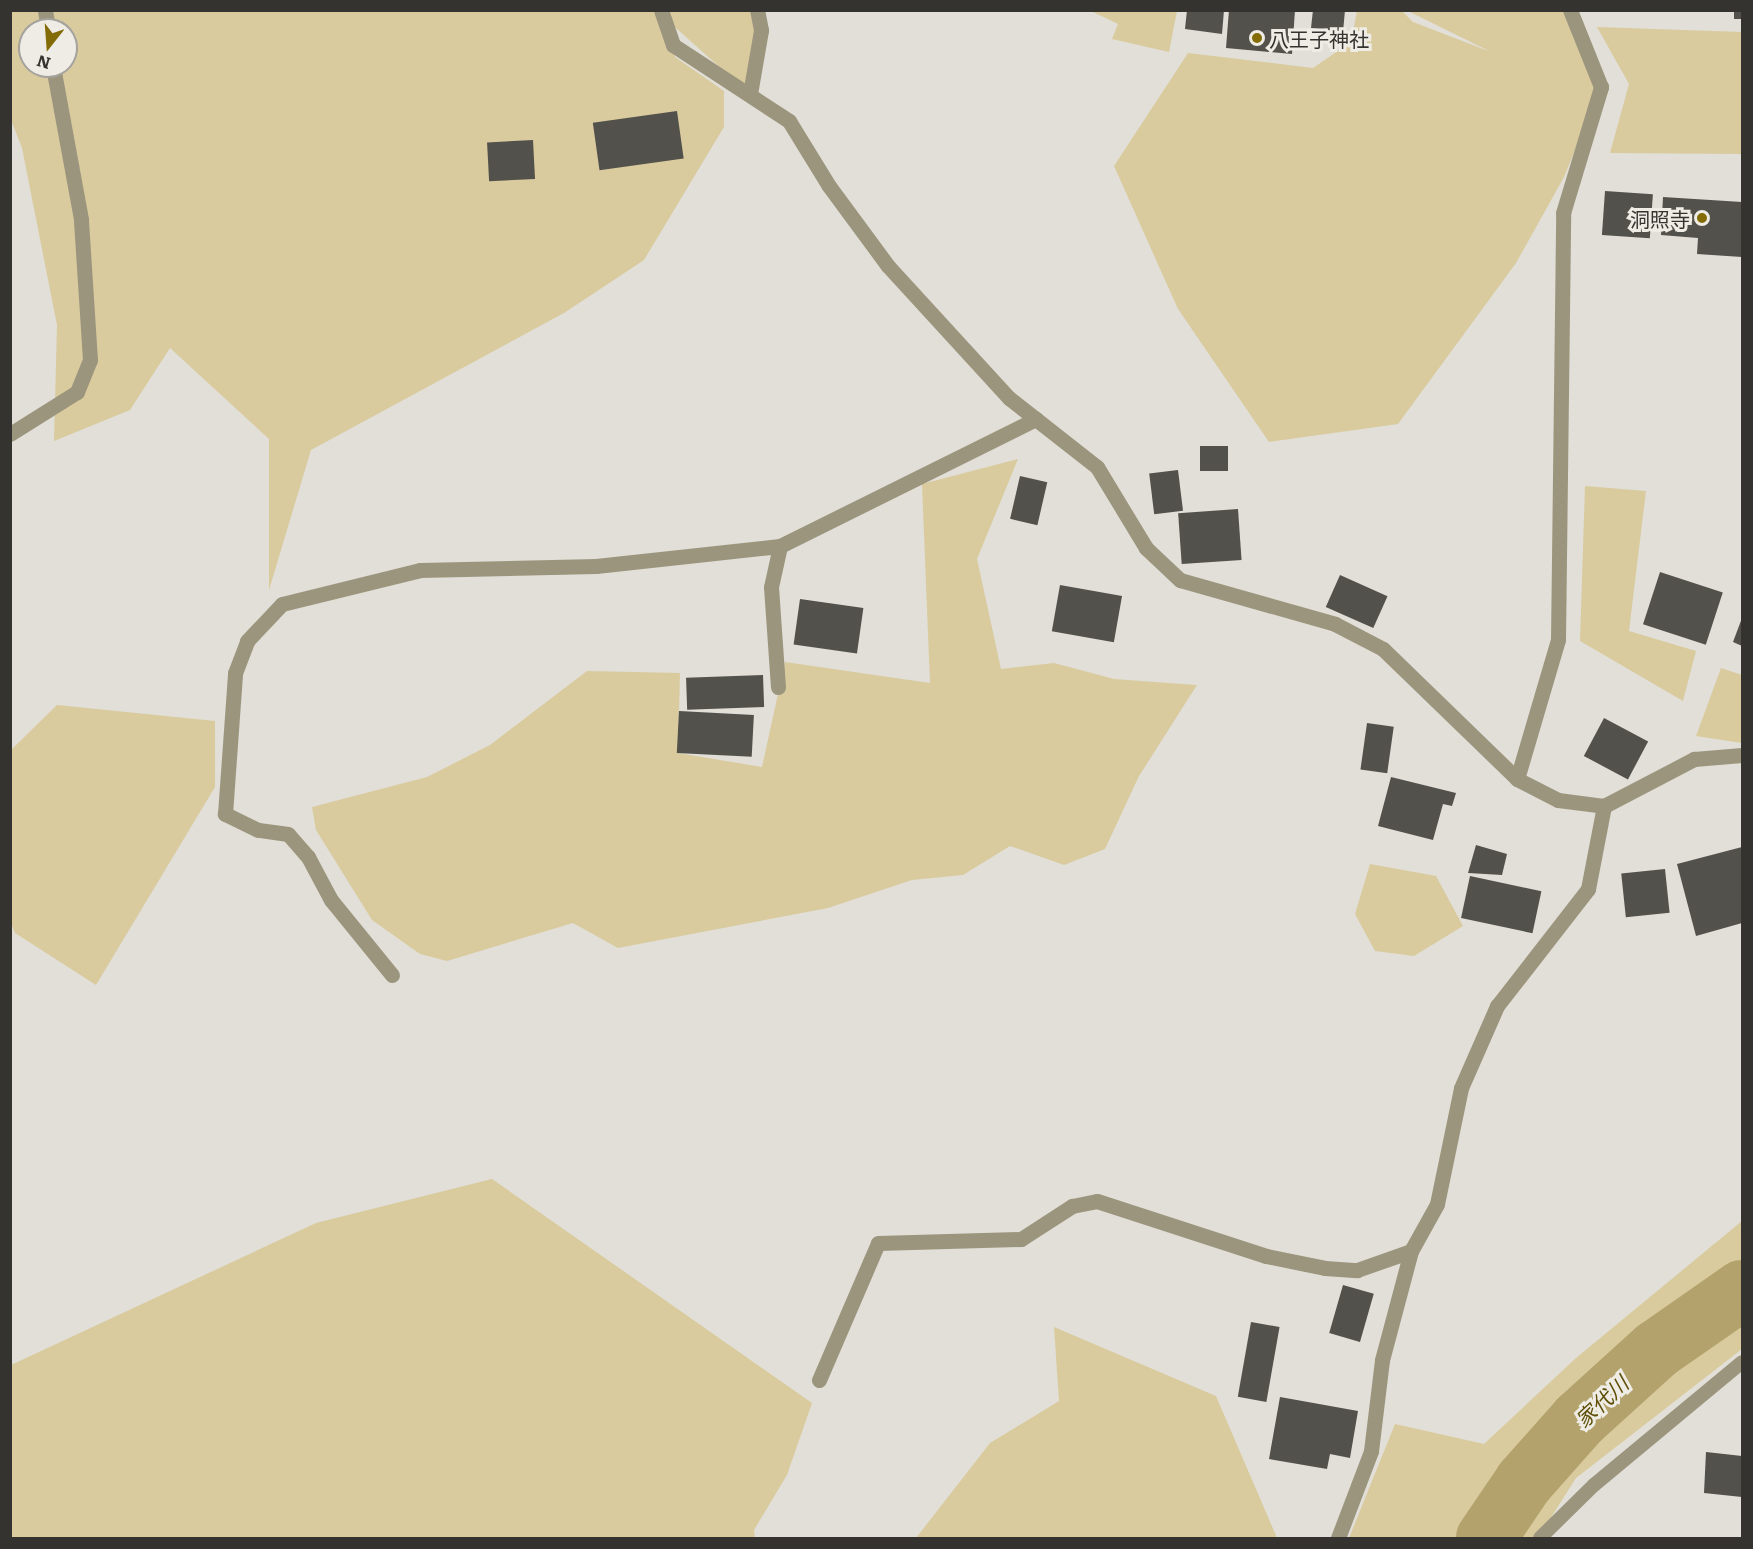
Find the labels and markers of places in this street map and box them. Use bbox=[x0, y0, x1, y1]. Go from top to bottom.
place label: 八王子神社 bbox=[1269, 26, 1369, 50]
marker: 八王子神社 bbox=[1250, 31, 1264, 45]
place label: 洞照寺 bbox=[1630, 206, 1690, 230]
marker: 洞照寺 bbox=[1695, 211, 1709, 225]

